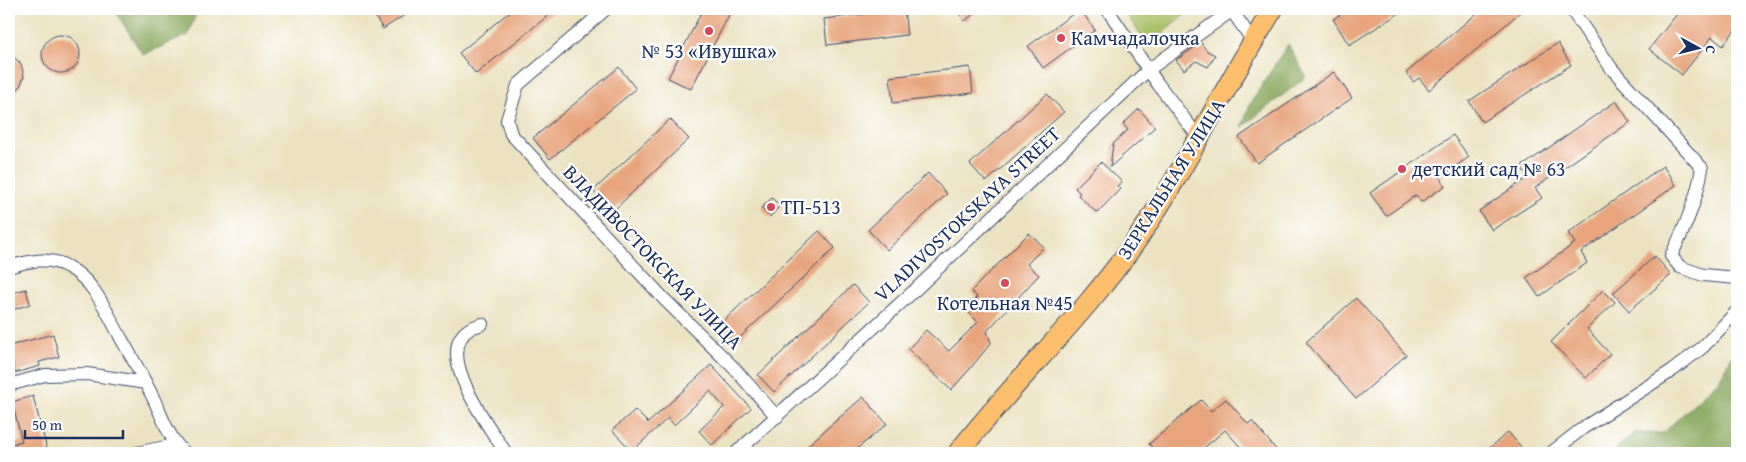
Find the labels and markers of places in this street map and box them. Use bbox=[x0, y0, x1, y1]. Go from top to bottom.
place label: Камчадалочка bbox=[1071, 23, 1200, 52]
marker: № 53 «Ивушка» bbox=[703, 25, 715, 37]
marker: Камчадалочка bbox=[1055, 32, 1067, 44]
place label: № 53 «Ивушка» bbox=[641, 36, 777, 65]
place label: детский сад № 63 bbox=[1412, 154, 1566, 183]
marker: детский сад № 63 bbox=[1396, 163, 1408, 175]
place label: ТП-513 bbox=[781, 192, 841, 221]
marker: ТП-513 bbox=[765, 201, 777, 213]
marker: Котельная №45 bbox=[999, 277, 1011, 289]
place label: Котельная №45 bbox=[937, 288, 1073, 317]

